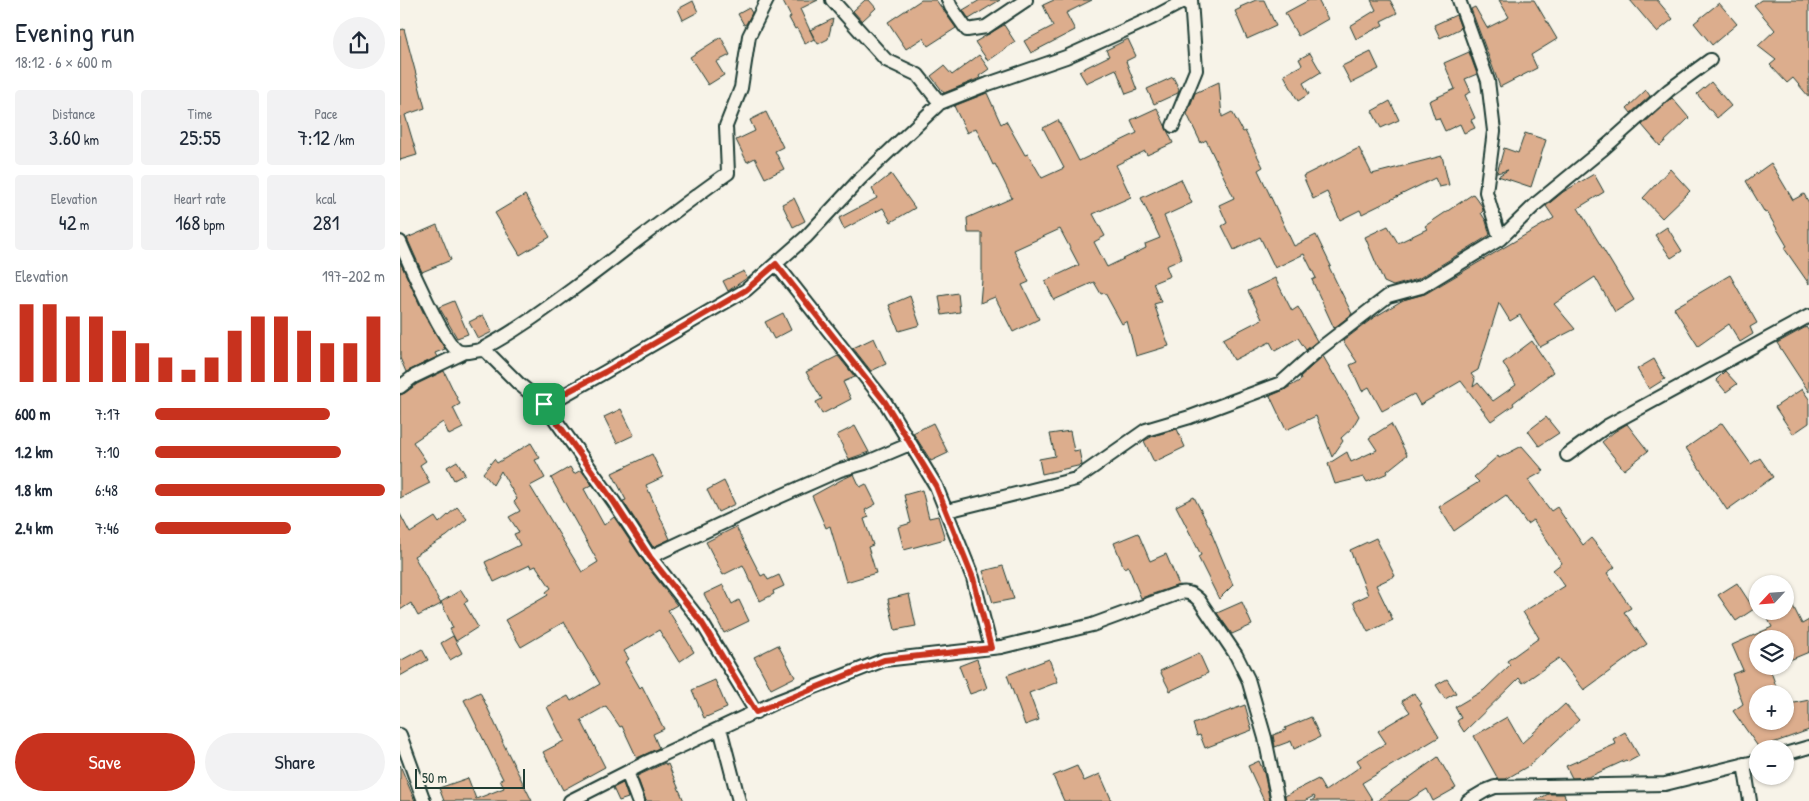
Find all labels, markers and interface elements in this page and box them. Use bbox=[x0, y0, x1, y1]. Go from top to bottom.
text: Evening run bbox=[15, 13, 135, 51]
button: share bbox=[333, 17, 385, 69]
text: 18:12 · 6 × 600 m bbox=[15, 51, 112, 73]
text: Distance bbox=[53, 104, 95, 123]
text: Time bbox=[188, 104, 212, 123]
text: Pace bbox=[314, 104, 338, 123]
text: 3.60 bbox=[49, 123, 81, 152]
text: 25:55 bbox=[179, 123, 221, 152]
text: 7:12 bbox=[297, 123, 330, 152]
text: km bbox=[81, 130, 99, 149]
text: /km bbox=[330, 130, 355, 149]
text: Elevation bbox=[51, 189, 97, 208]
text: Heart rate bbox=[174, 189, 226, 208]
text: kcal bbox=[316, 189, 336, 208]
text: 42 bbox=[59, 208, 76, 237]
text: 168 bbox=[175, 208, 200, 237]
text: 281 bbox=[313, 208, 339, 237]
text: m bbox=[76, 215, 89, 234]
text: bpm bbox=[200, 215, 225, 234]
text: Elevation bbox=[15, 265, 68, 287]
text: 197–202 m bbox=[322, 265, 385, 287]
pin bbox=[523, 383, 565, 425]
icon: arrive bbox=[530, 390, 558, 418]
text: 600 m bbox=[15, 403, 50, 425]
text: 7:17 bbox=[95, 403, 120, 425]
text: 1.2 km bbox=[15, 441, 53, 463]
text: 7:10 bbox=[95, 441, 120, 463]
text: 1.8 km bbox=[15, 479, 52, 501]
text: 6:48 bbox=[95, 479, 118, 501]
text: 2.4 km bbox=[15, 517, 53, 539]
text: 7:46 bbox=[95, 517, 119, 539]
north arrow bbox=[1749, 575, 1794, 620]
map controls bbox=[1749, 575, 1794, 785]
button: layers bbox=[1749, 630, 1794, 675]
button: + bbox=[1749, 685, 1794, 730]
button: Save bbox=[15, 733, 195, 791]
button: Share bbox=[205, 733, 385, 791]
button: − bbox=[1749, 740, 1794, 785]
scale bar bbox=[415, 766, 525, 789]
text: 50 m bbox=[422, 768, 447, 787]

